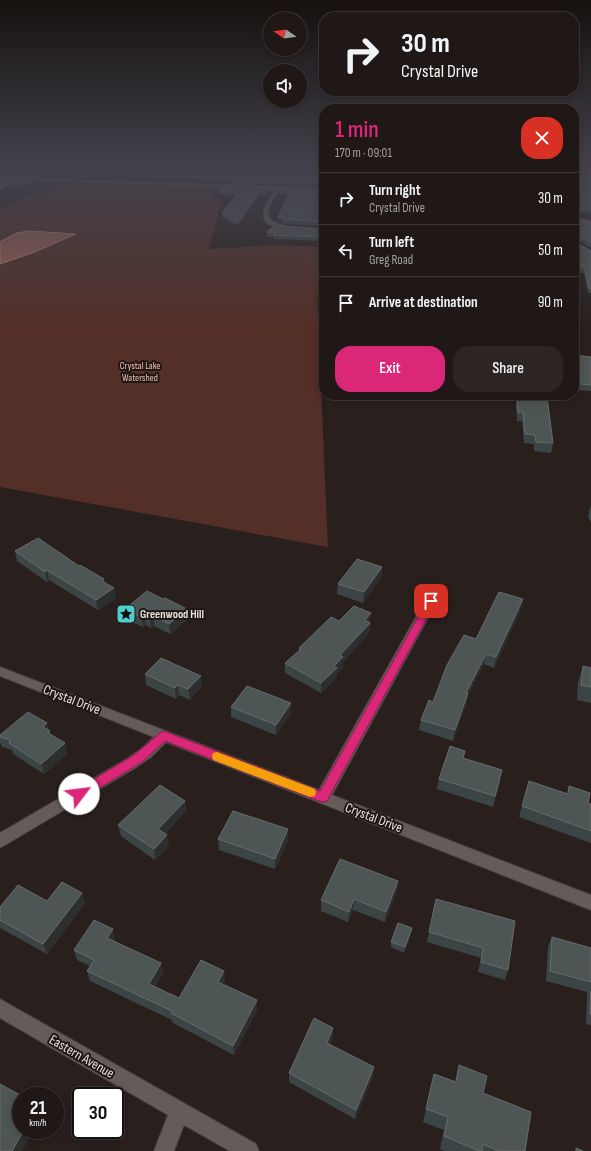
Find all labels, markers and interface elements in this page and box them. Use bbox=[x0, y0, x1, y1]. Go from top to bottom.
north arrow bbox=[263, 12, 307, 56]
map controls bbox=[263, 12, 307, 108]
text: 30 m bbox=[401, 27, 450, 60]
icon: right bbox=[335, 28, 387, 80]
text: Crystal Drive bbox=[401, 61, 478, 82]
button: sound bbox=[263, 64, 307, 108]
text: 1 min bbox=[335, 115, 379, 144]
button: close bbox=[521, 117, 563, 159]
text: 170 m · 09:01 bbox=[335, 145, 392, 161]
text: Turn right bbox=[369, 181, 421, 200]
icon: right bbox=[335, 188, 357, 210]
text: 30 m bbox=[538, 189, 563, 208]
text: Crystal Drive bbox=[369, 200, 425, 216]
text: Turn left bbox=[369, 233, 414, 252]
icon: left bbox=[335, 240, 357, 262]
text: 50 m bbox=[538, 241, 563, 260]
text: Greg Road bbox=[369, 252, 413, 268]
icon: arrive bbox=[335, 292, 357, 314]
text: Arrive at destination bbox=[369, 293, 478, 312]
text: 90 m bbox=[538, 293, 563, 312]
button: Exit bbox=[335, 346, 445, 392]
button: Share bbox=[453, 346, 563, 392]
park label: Crystal Lake Watershed bbox=[120, 360, 160, 384]
pin bbox=[414, 584, 448, 618]
icon: arrive bbox=[420, 590, 442, 612]
place icon: Greenwood Hill bbox=[115, 603, 137, 625]
place label: Greenwood Hill bbox=[140, 607, 204, 622]
street label: Crystal Drive bbox=[41, 681, 103, 718]
position arrow bbox=[58, 773, 100, 815]
street label: Crystal Drive bbox=[343, 799, 405, 836]
street label: Eastern Avenue bbox=[46, 1031, 117, 1082]
speed limit sign: 30 bbox=[72, 1087, 124, 1139]
text: 21 bbox=[30, 1096, 46, 1120]
text: km/h bbox=[29, 1117, 47, 1129]

